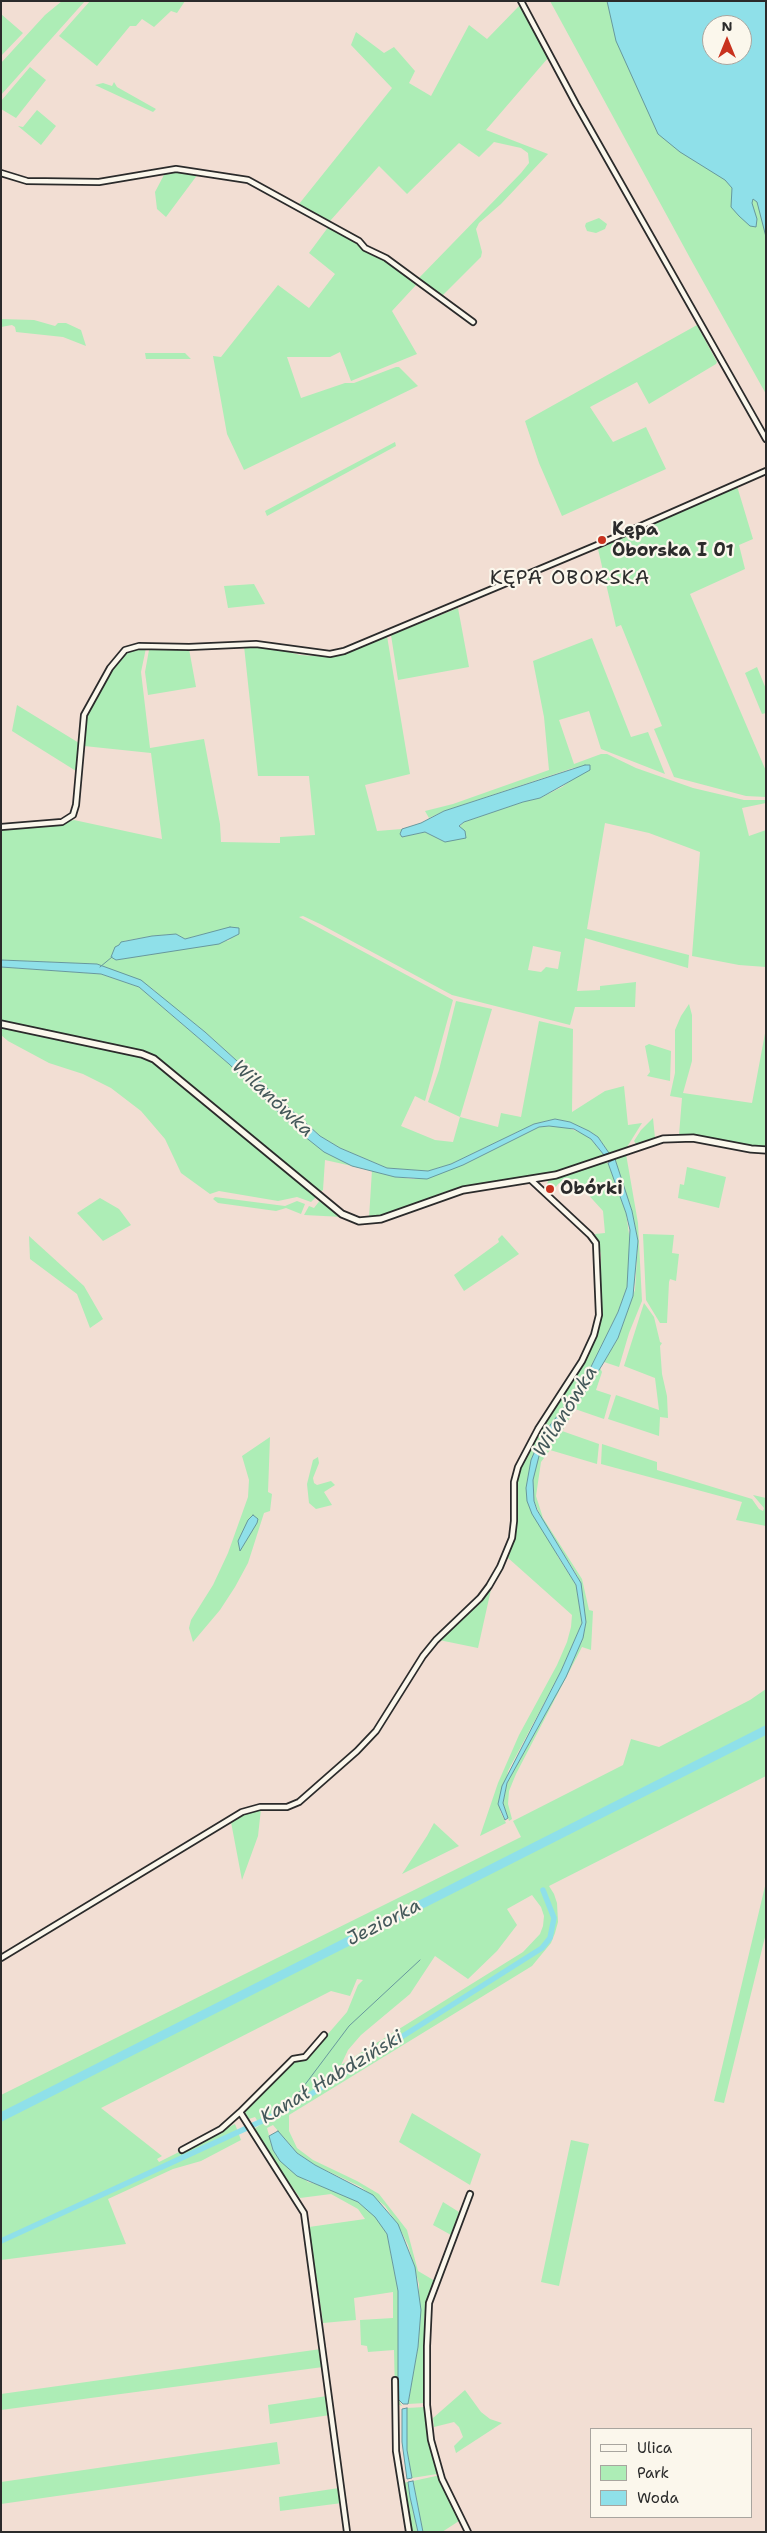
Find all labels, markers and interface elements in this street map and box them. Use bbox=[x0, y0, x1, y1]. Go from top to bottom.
north arrow bbox=[702, 15, 752, 65]
text: N bbox=[721, 17, 733, 35]
place label: Kępa Oborska I 01 bbox=[612, 519, 734, 562]
marker: Kępa Oborska I 01 bbox=[596, 534, 608, 546]
district label: KĘPA OBORSKA bbox=[488, 567, 652, 591]
water label: Wilanówka bbox=[227, 1055, 317, 1143]
place label: Obórki bbox=[560, 1178, 623, 1200]
marker: Obórki bbox=[544, 1183, 556, 1195]
water label: Wilanówka bbox=[529, 1362, 603, 1462]
water label: Jeziorka bbox=[343, 1895, 425, 1951]
water label: Kanał Habdziński bbox=[256, 2026, 408, 2130]
legend bbox=[590, 2428, 752, 2518]
text: Ulica bbox=[637, 2438, 672, 2458]
text: Park bbox=[637, 2463, 669, 2483]
text: Woda bbox=[637, 2488, 679, 2508]

